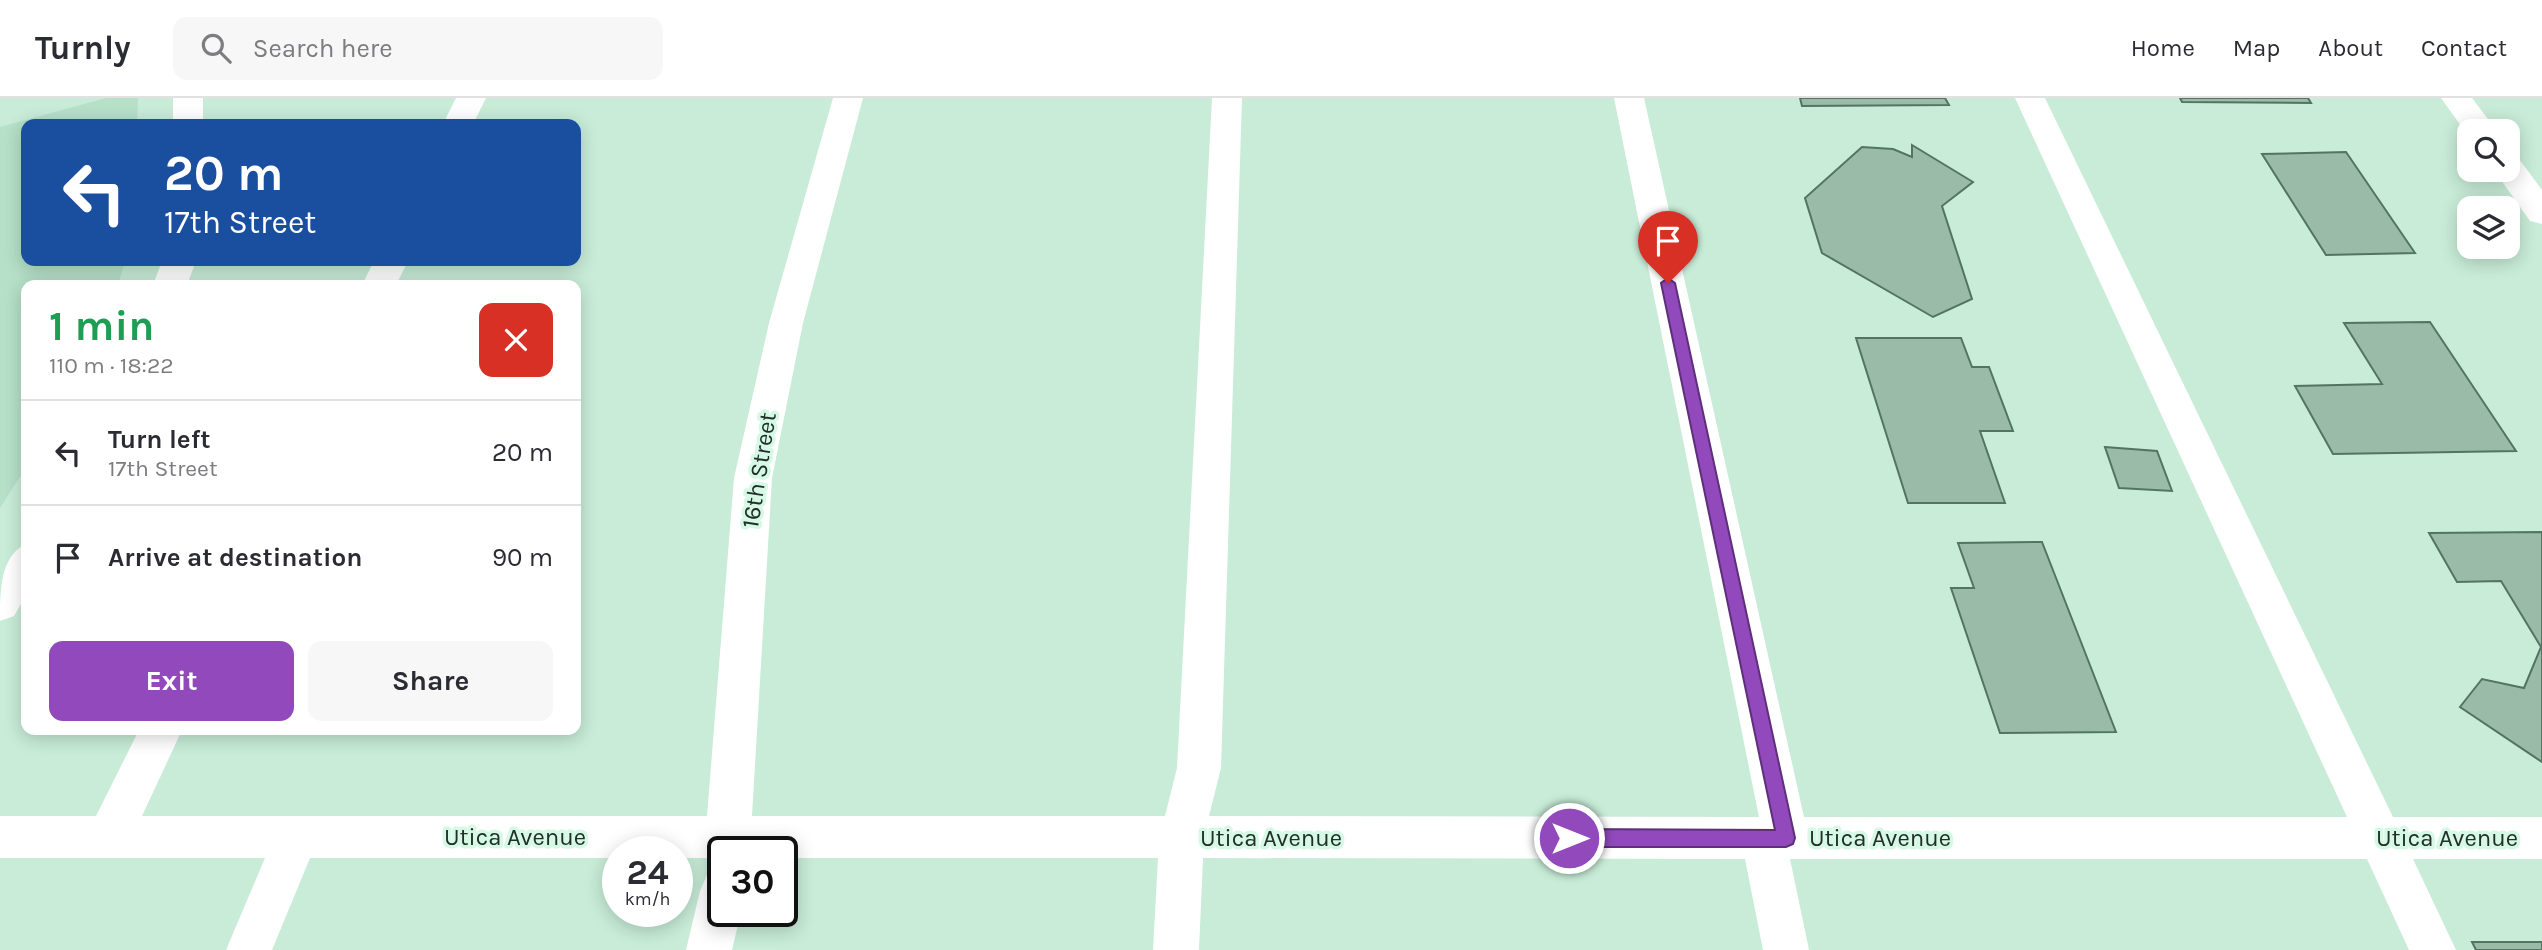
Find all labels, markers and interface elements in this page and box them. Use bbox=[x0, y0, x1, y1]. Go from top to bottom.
search box bbox=[173, 17, 663, 80]
text: Turnly bbox=[35, 29, 131, 67]
icon: search bbox=[197, 29, 235, 67]
text: Search here bbox=[253, 33, 393, 64]
text: Home bbox=[2131, 34, 2195, 62]
text: Map bbox=[2233, 34, 2280, 62]
text: About bbox=[2318, 34, 2383, 62]
text: Contact bbox=[2421, 34, 2507, 62]
map controls bbox=[2457, 119, 2520, 259]
button: search bbox=[2457, 119, 2520, 182]
text: 20 m bbox=[164, 145, 284, 202]
icon: left bbox=[49, 147, 140, 238]
button: layers bbox=[2457, 196, 2520, 259]
text: 17th Street bbox=[164, 204, 316, 241]
pin bbox=[1638, 211, 1698, 283]
icon: arrive bbox=[1649, 222, 1687, 260]
text: 1 min bbox=[49, 301, 154, 351]
button: close bbox=[479, 303, 553, 377]
text: 110 m · 18:22 bbox=[49, 352, 174, 379]
street label: 16th Street bbox=[736, 410, 782, 530]
text: Turn left bbox=[108, 424, 210, 455]
icon: left bbox=[49, 434, 87, 472]
text: 20 m bbox=[492, 437, 553, 468]
text: 17th Street bbox=[108, 455, 218, 482]
icon: arrive bbox=[49, 539, 87, 577]
text: Arrive at destination bbox=[108, 542, 362, 573]
text: 90 m bbox=[492, 542, 553, 573]
button: Exit bbox=[49, 641, 294, 721]
button: Share bbox=[308, 641, 553, 721]
position arrow bbox=[1532, 801, 1606, 875]
street label: Utica Avenue bbox=[444, 823, 586, 851]
street label: Utica Avenue bbox=[1200, 824, 1342, 852]
street label: Utica Avenue bbox=[1809, 824, 1951, 852]
street label: Utica Avenue bbox=[2376, 824, 2518, 852]
speed limit sign: 30 bbox=[707, 836, 798, 927]
text: 24 bbox=[627, 852, 669, 893]
text: km/h bbox=[625, 888, 670, 910]

